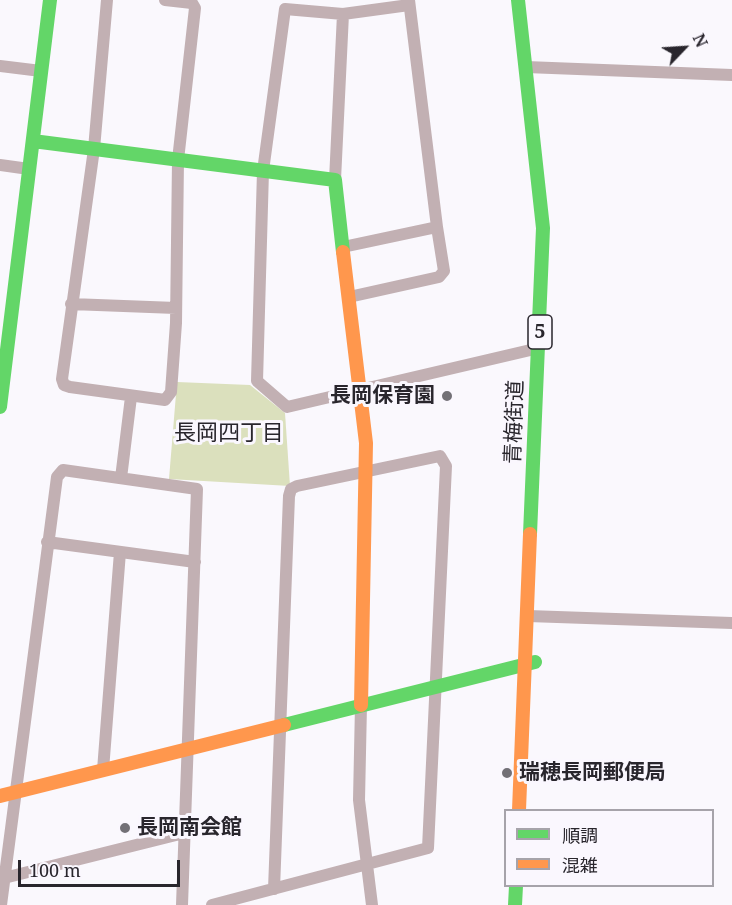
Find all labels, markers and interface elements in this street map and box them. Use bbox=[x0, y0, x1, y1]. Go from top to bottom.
north arrow bbox=[654, 18, 714, 78]
text: N bbox=[688, 30, 713, 51]
road number: 5 bbox=[528, 315, 552, 349]
street label: 青梅街道 bbox=[501, 380, 529, 464]
place label: 長岡保育園 bbox=[330, 383, 435, 409]
marker: 長岡保育園 bbox=[440, 389, 454, 403]
district label: 長岡四丁目 bbox=[174, 421, 284, 447]
place label: 瑞穂長岡郵便局 bbox=[519, 760, 666, 786]
marker: 瑞穂長岡郵便局 bbox=[500, 766, 514, 780]
legend bbox=[504, 809, 714, 887]
place label: 長岡南会館 bbox=[137, 815, 242, 841]
marker: 長岡南会館 bbox=[118, 821, 132, 835]
text: 順調 bbox=[562, 823, 598, 847]
scale bar bbox=[21, 848, 183, 886]
text: 混雑 bbox=[562, 853, 598, 877]
text: 100 m bbox=[29, 858, 81, 882]

